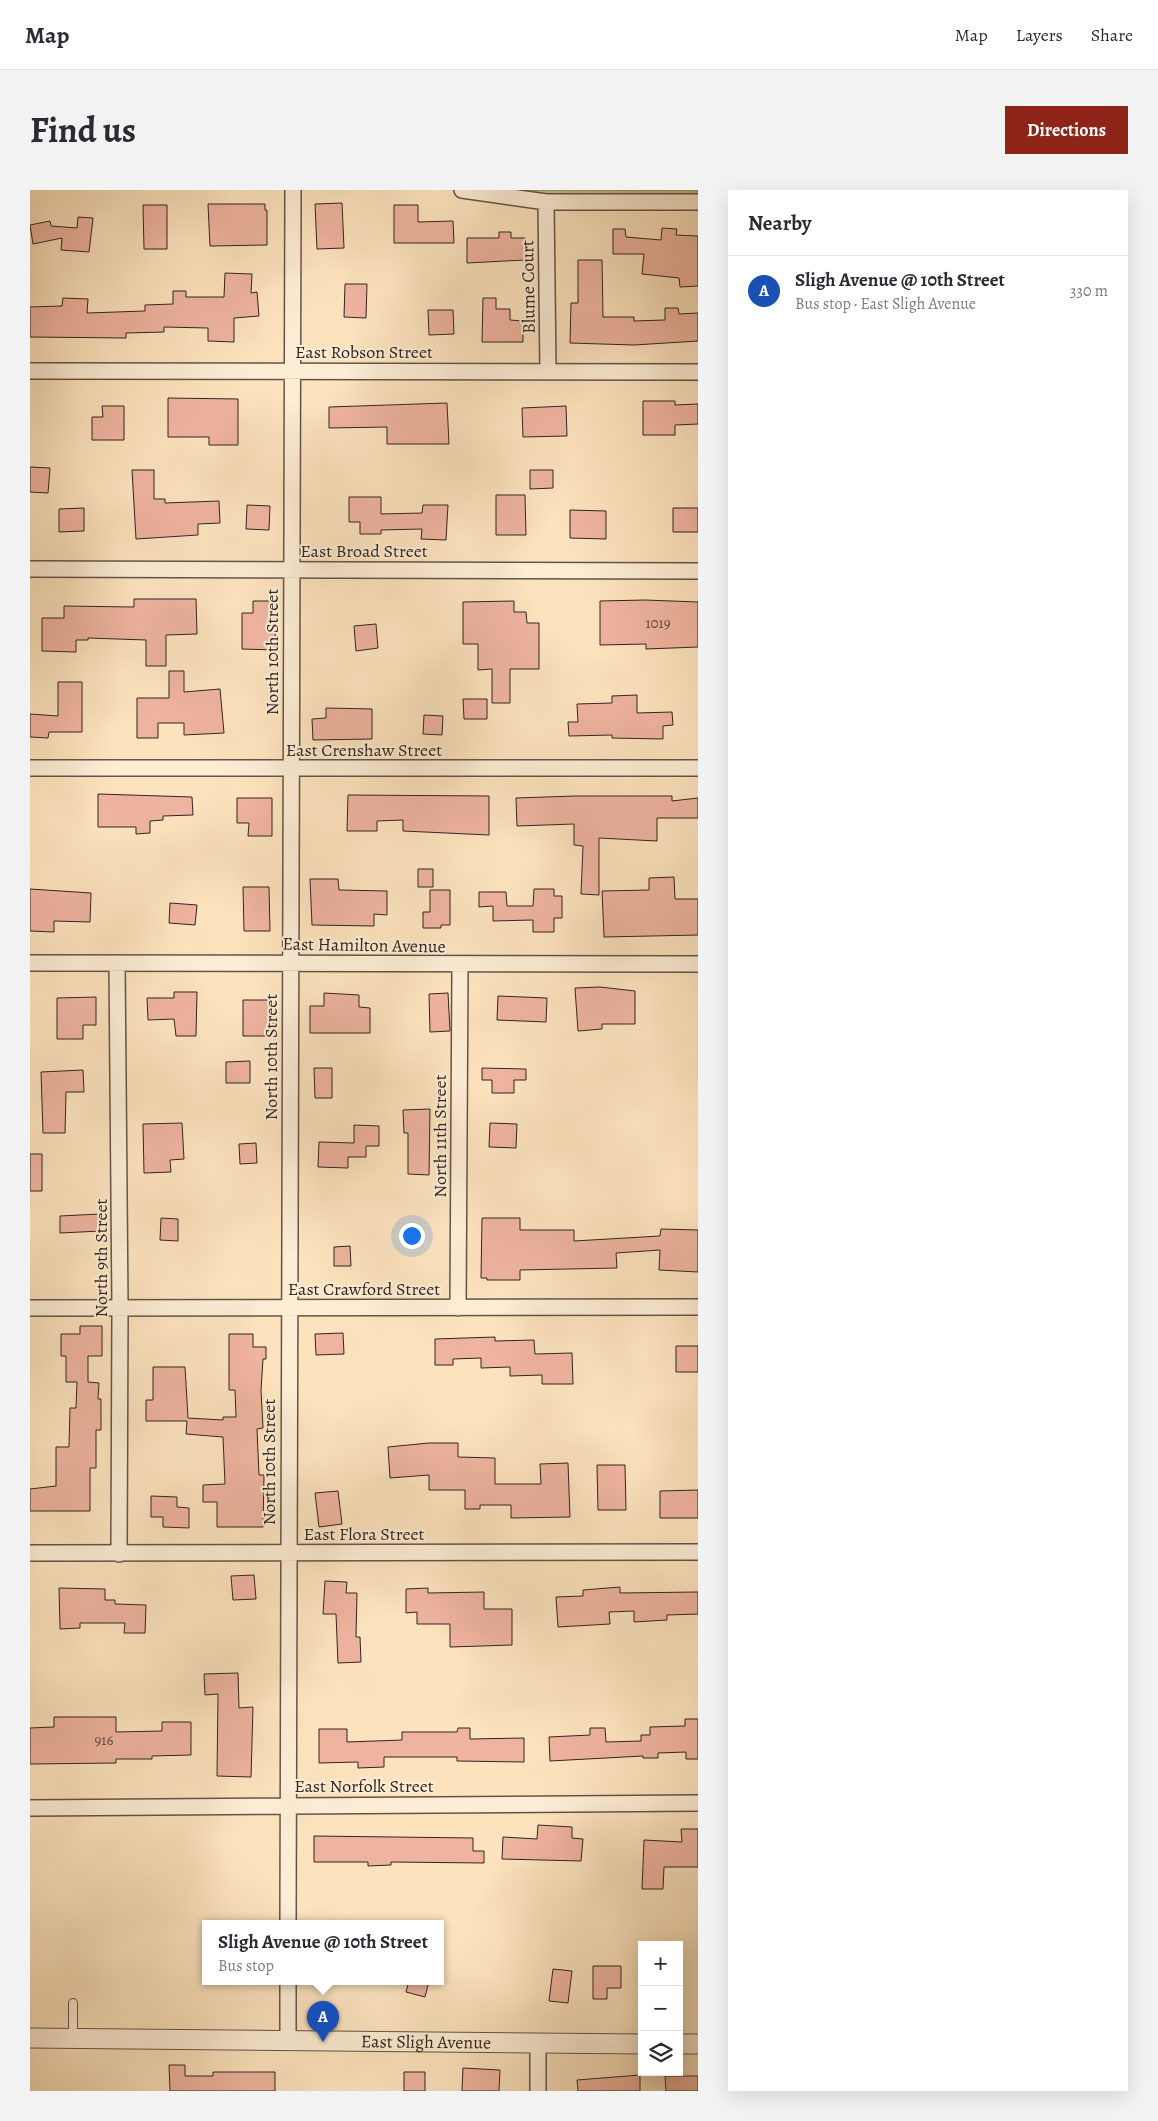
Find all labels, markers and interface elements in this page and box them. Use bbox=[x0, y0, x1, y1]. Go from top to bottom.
text: Map bbox=[25, 19, 69, 51]
text: Map bbox=[955, 23, 988, 47]
text: Layers bbox=[1016, 23, 1063, 47]
text: Share bbox=[1091, 23, 1133, 47]
text: Find us bbox=[30, 106, 136, 154]
button: Directions bbox=[1005, 106, 1128, 154]
text: Nearby bbox=[748, 209, 811, 237]
street label: Blume Court bbox=[515, 240, 541, 334]
text: Sligh Avenue @ 10th Street bbox=[795, 267, 1005, 293]
text: A bbox=[759, 280, 769, 302]
text: 330 m bbox=[1070, 280, 1108, 302]
text: Bus stop · East Sligh Avenue bbox=[795, 293, 976, 315]
street label: East Robson Street bbox=[295, 340, 433, 364]
street label: East Broad Street bbox=[300, 539, 428, 563]
street label: North 10th Street bbox=[260, 589, 284, 715]
house number: 1019 bbox=[645, 613, 671, 633]
street label: East Crenshaw Street bbox=[286, 738, 442, 762]
street label: East Hamilton Avenue bbox=[282, 932, 446, 958]
street label: North 10th Street bbox=[259, 994, 283, 1120]
street label: North 11th Street bbox=[428, 1074, 452, 1198]
street label: North 9th Street bbox=[89, 1198, 113, 1318]
your location bbox=[399, 1223, 425, 1249]
street label: East Crawford Street bbox=[288, 1277, 440, 1301]
street label: North 10th Street bbox=[257, 1399, 281, 1525]
street label: East Flora Street bbox=[304, 1522, 425, 1546]
house number: 916 bbox=[95, 1730, 114, 1750]
street label: East Norfolk Street bbox=[294, 1774, 434, 1798]
popup bbox=[202, 1920, 444, 1985]
text: Sligh Avenue @ 10th Street bbox=[218, 1929, 428, 1955]
map controls bbox=[638, 1941, 683, 2076]
button: + bbox=[638, 1941, 683, 1986]
text: Bus stop bbox=[218, 1955, 274, 1977]
button: − bbox=[638, 1986, 683, 2031]
pin: A bbox=[307, 2001, 339, 2042]
street label: East Sligh Avenue bbox=[361, 2029, 491, 2055]
button: layers bbox=[638, 2031, 683, 2076]

